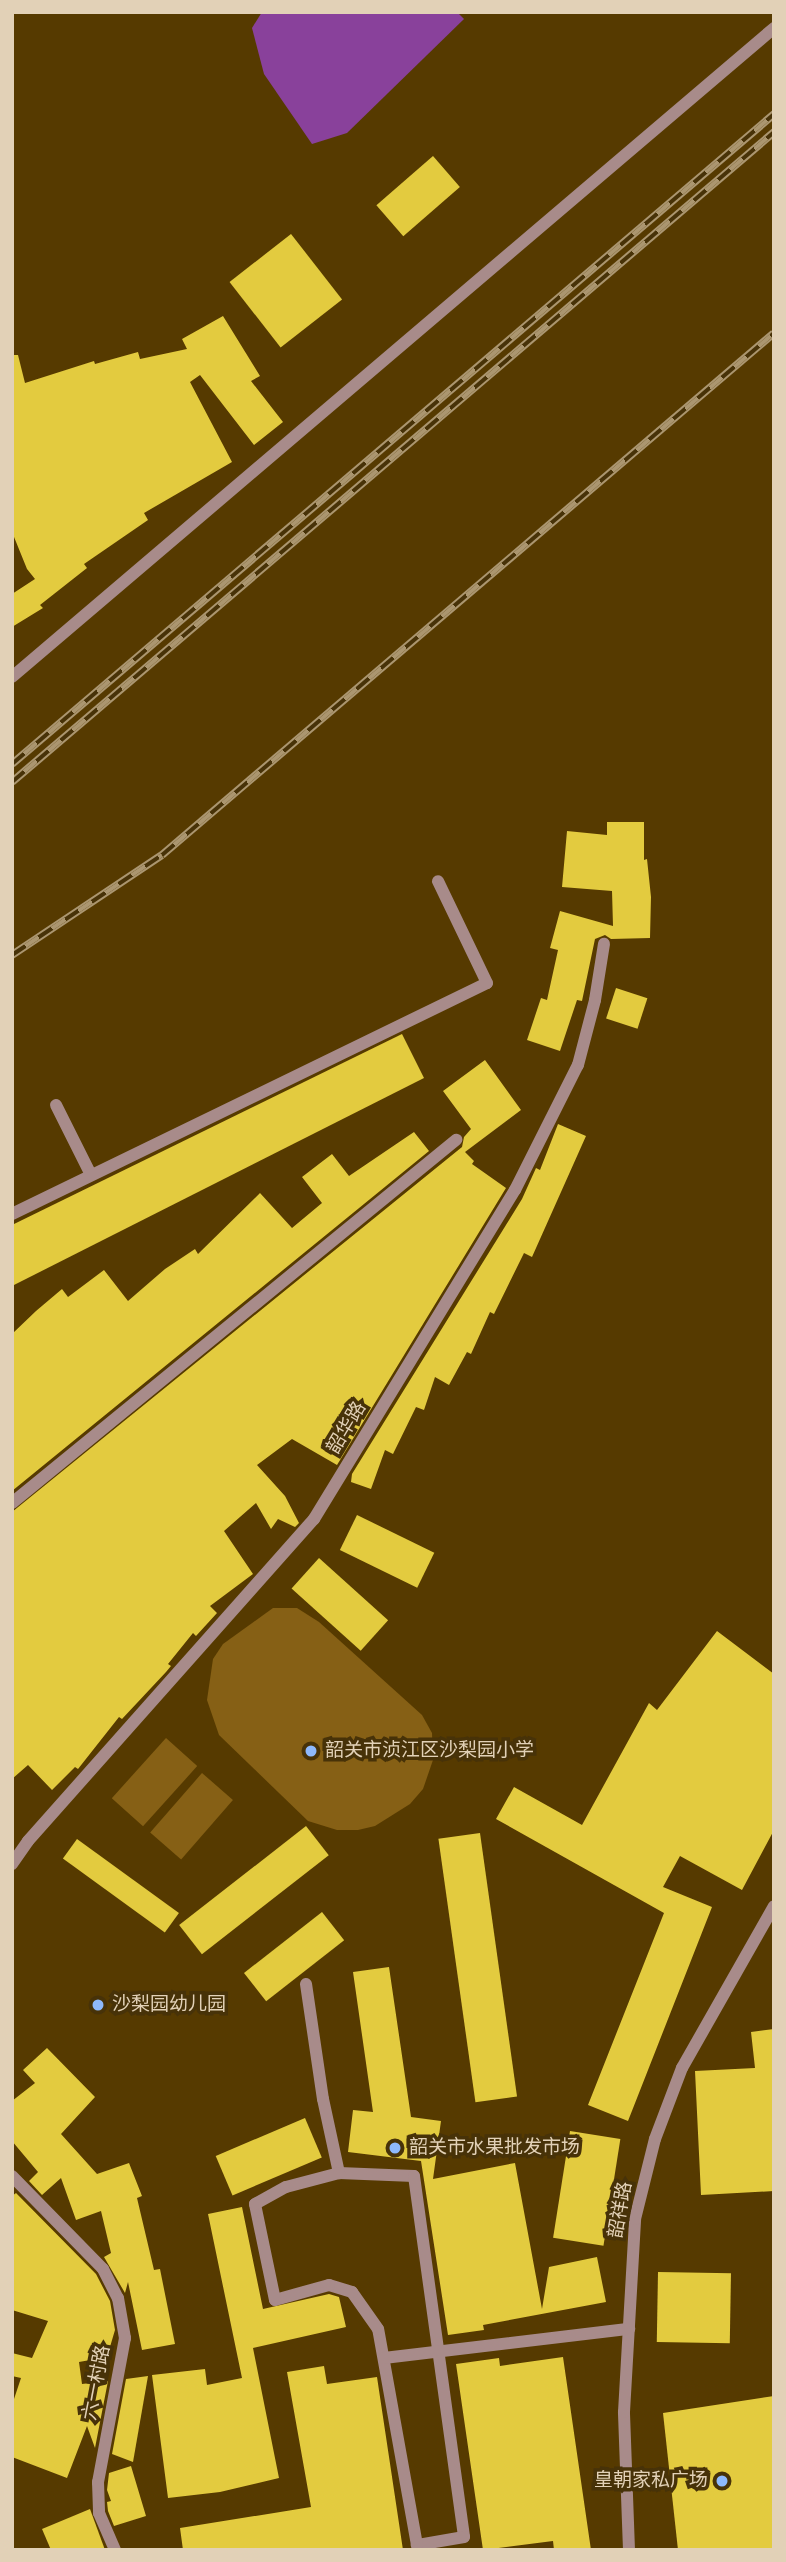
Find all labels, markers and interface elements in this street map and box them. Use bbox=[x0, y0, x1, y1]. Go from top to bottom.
street label: 韶华路 bbox=[323, 1398, 371, 1458]
place label: 韶关市浈江区沙梨园小学 bbox=[325, 1740, 534, 1762]
marker: 韶关市浈江区沙梨园小学 bbox=[303, 1743, 319, 1759]
place label: 沙梨园幼儿园 bbox=[112, 1994, 226, 2016]
marker: 沙梨园幼儿园 bbox=[90, 1997, 106, 2013]
place label: 韶关市水果批发市场 bbox=[409, 2137, 580, 2159]
marker: 韶关市水果批发市场 bbox=[387, 2140, 403, 2156]
street label: 韶祥路 bbox=[605, 2180, 637, 2240]
street label: 六一村路 bbox=[79, 2344, 115, 2422]
place label: 皇朝家私广场 bbox=[594, 2470, 708, 2492]
marker: 皇朝家私广场 bbox=[714, 2473, 730, 2489]

